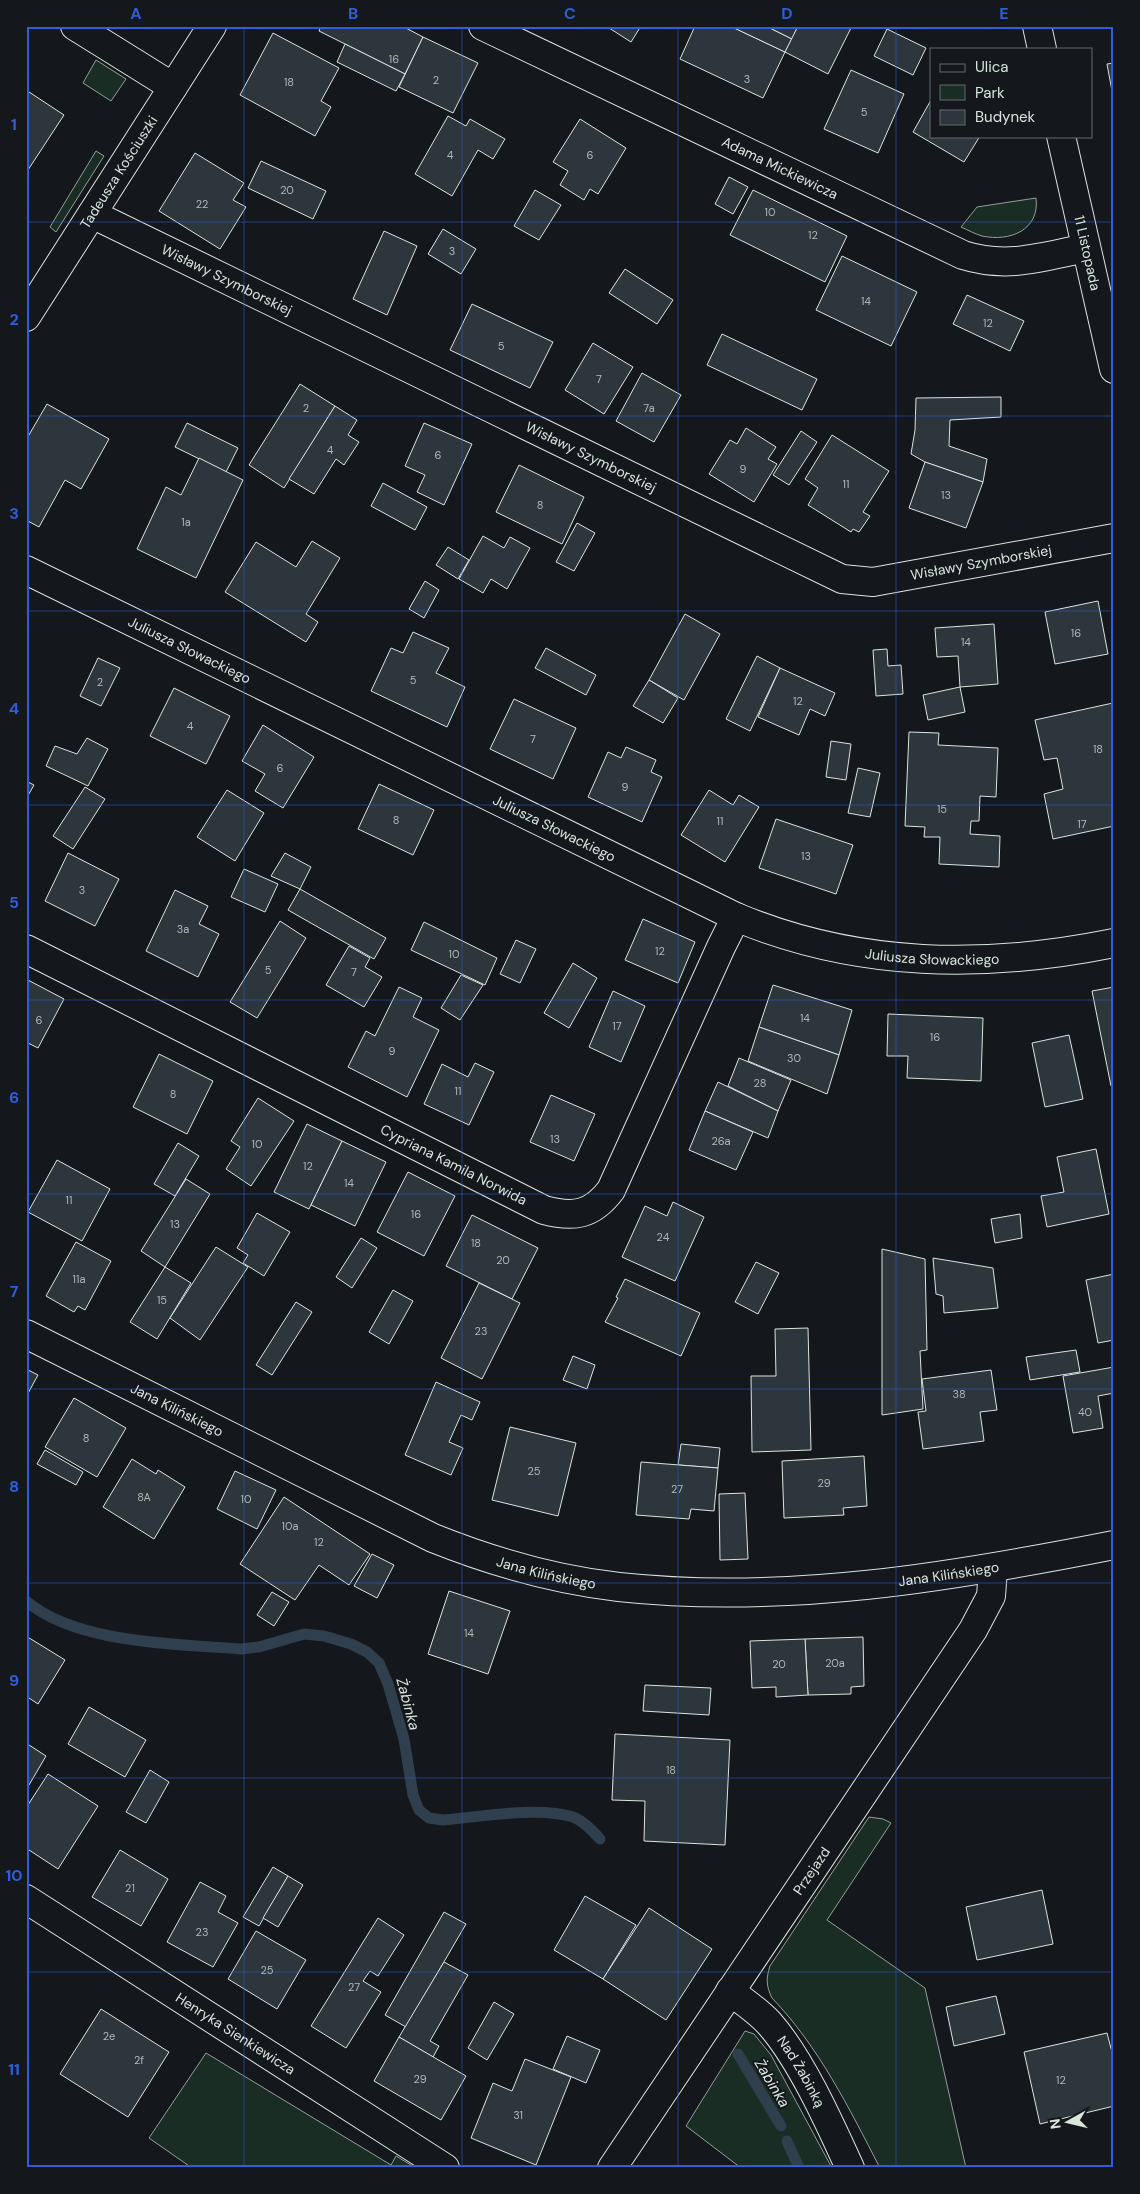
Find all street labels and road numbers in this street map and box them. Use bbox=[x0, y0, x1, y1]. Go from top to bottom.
street label: Tadeusza Kościuszki bbox=[76, 112, 161, 232]
street label: Adama Mickiewicza bbox=[719, 132, 841, 203]
street label: 11 Listopada bbox=[1070, 214, 1105, 292]
street label: Wisławy Szymborskiej bbox=[159, 240, 295, 319]
street label: Wisławy Szymborskiej bbox=[523, 417, 659, 496]
street label: Wisławy Szymborskiej bbox=[909, 541, 1053, 584]
street label: Juliusza Słowackiego bbox=[125, 612, 254, 688]
street label: Juliusza Słowackiego bbox=[490, 791, 619, 866]
street label: Juliusza Słowackiego bbox=[864, 944, 1000, 969]
street label: Cypriana Kamila Norwida bbox=[378, 1120, 530, 1209]
street label: Jana Kilińskiego bbox=[128, 1379, 226, 1440]
street label: Jana Kilińskiego bbox=[494, 1552, 597, 1593]
street label: Jana Kilińskiego bbox=[897, 1558, 1000, 1590]
street label: Przejazd bbox=[789, 1843, 834, 1898]
street label: Henryka Sienkiewicza bbox=[172, 1988, 299, 2079]
street label: Nad Żabinką bbox=[773, 2032, 829, 2110]

